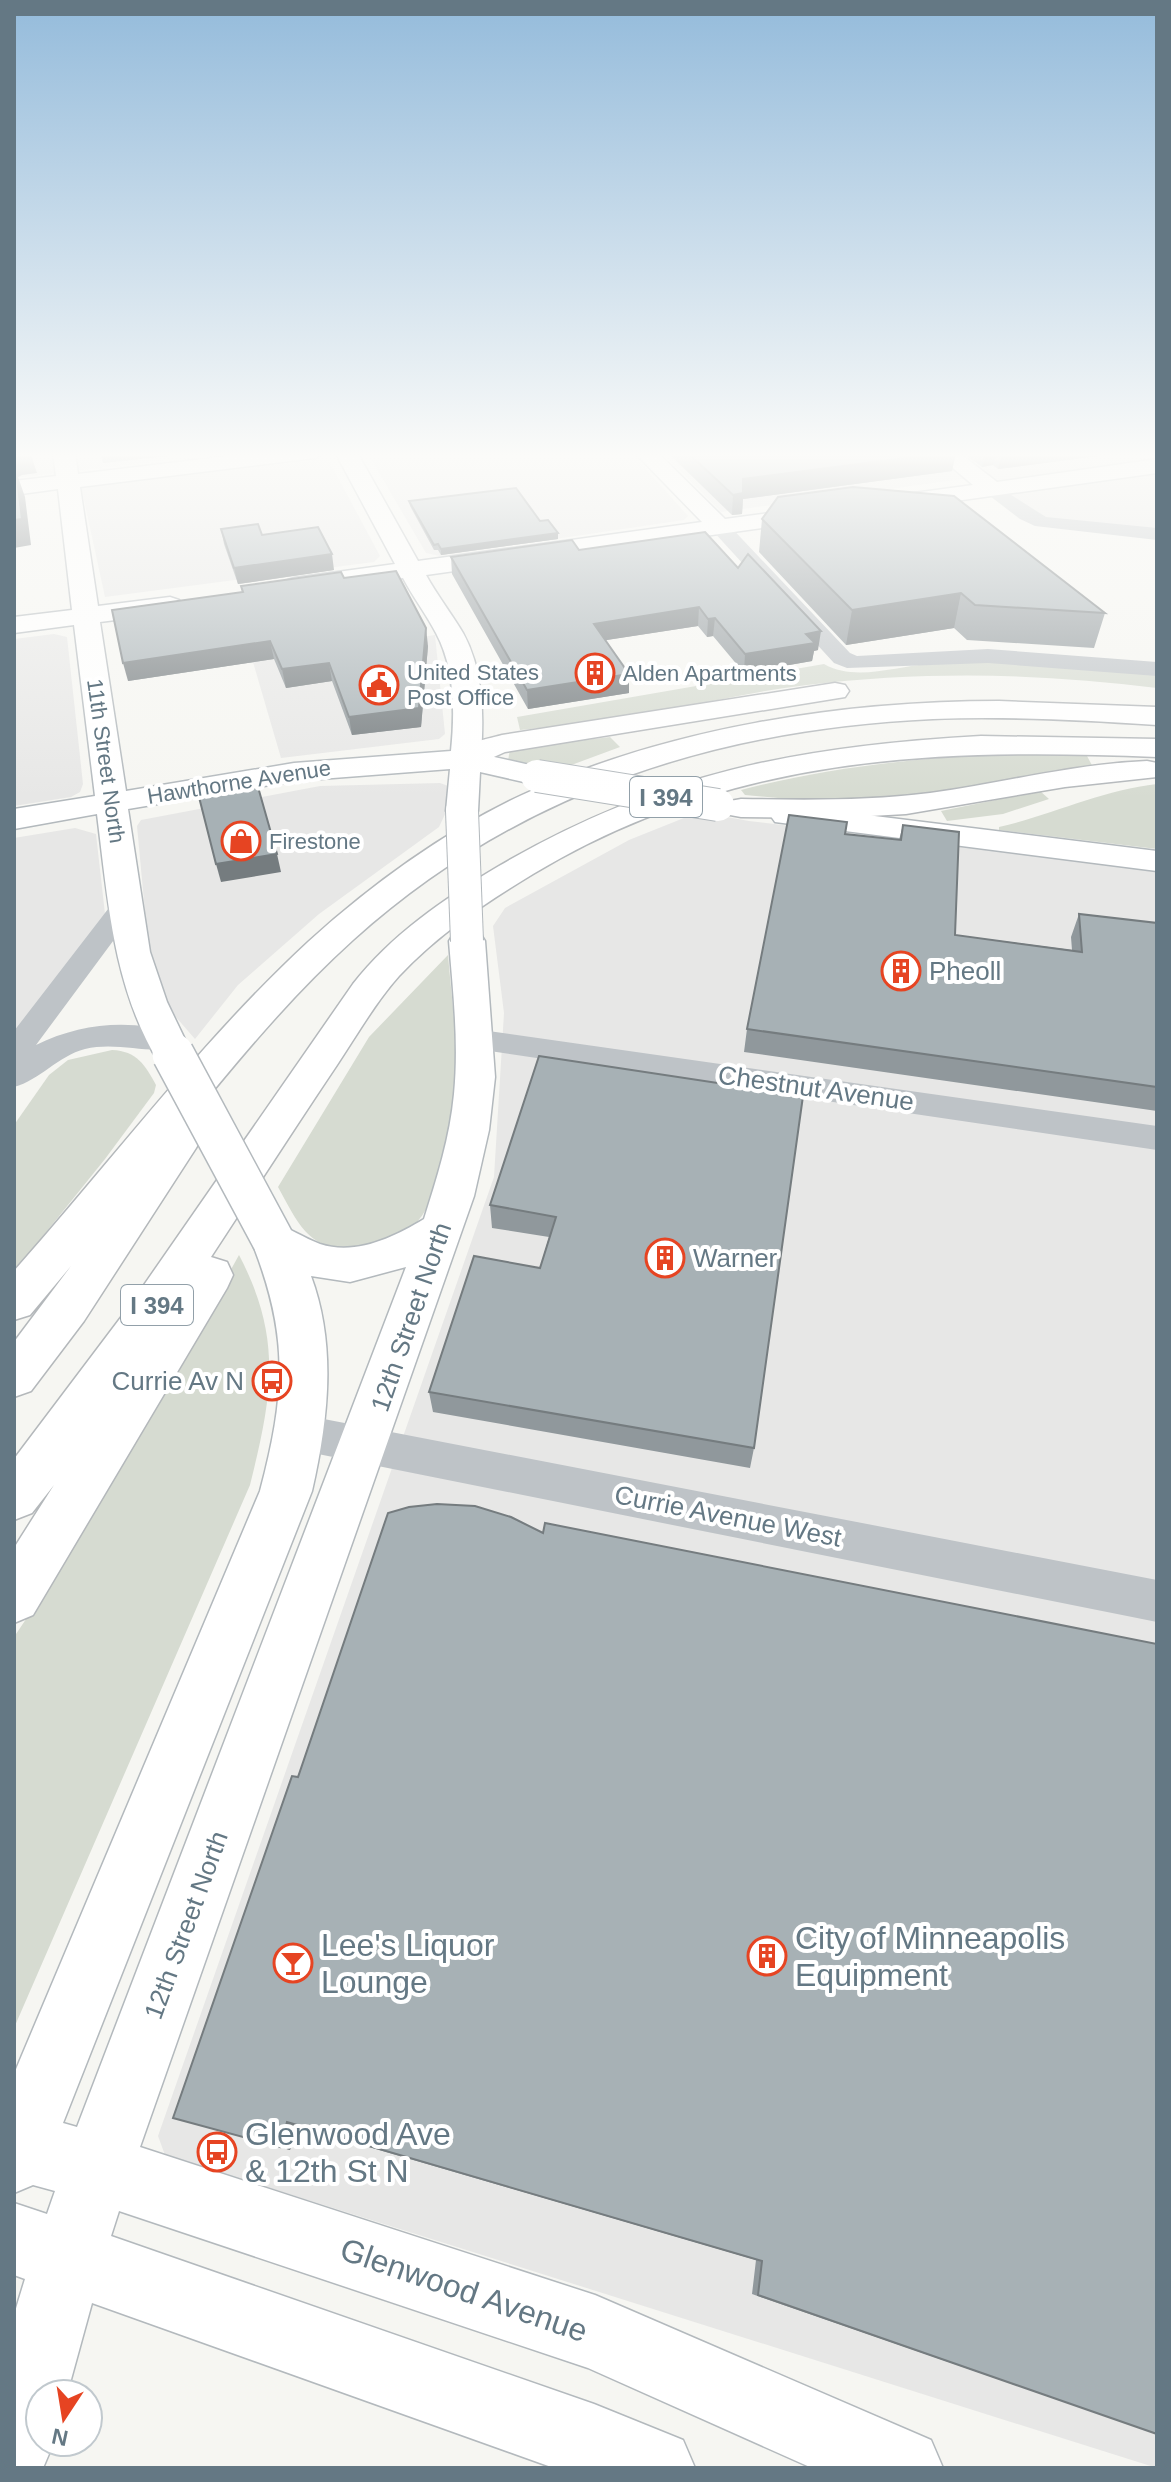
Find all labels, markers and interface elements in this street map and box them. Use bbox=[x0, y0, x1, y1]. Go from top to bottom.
building icon: Alden Apartments bbox=[574, 652, 616, 694]
place label: United States Post Office bbox=[407, 660, 539, 710]
place label: Alden Apartments bbox=[623, 661, 797, 686]
public building icon: United States Post Office bbox=[358, 664, 400, 706]
street label: 11th Street North bbox=[82, 677, 130, 845]
street label: Hawthorne Avenue bbox=[145, 755, 333, 809]
road number: I 394 bbox=[630, 777, 702, 817]
shop icon: Firestone bbox=[220, 820, 262, 862]
place label: Firestone bbox=[269, 829, 361, 854]
building icon: Pheoll bbox=[880, 950, 922, 992]
place label: Pheoll bbox=[929, 956, 1001, 986]
street label: Chestnut Avenue bbox=[716, 1059, 916, 1117]
street label: 12th Street North bbox=[365, 1219, 457, 1415]
building icon: Warner bbox=[644, 1237, 686, 1279]
place label: Warner bbox=[693, 1243, 778, 1273]
road number: I 394 bbox=[121, 1285, 193, 1325]
bus stop icon: Currie Av N bbox=[251, 1360, 293, 1402]
place label: Currie Av N bbox=[112, 1366, 244, 1396]
street label: Currie Avenue West bbox=[612, 1479, 845, 1553]
street label: 12th Street North bbox=[138, 1827, 234, 2023]
place label: City of Minneapolis Equipment bbox=[795, 1920, 1065, 1993]
place label: Lee's Liquor Lounge bbox=[321, 1927, 495, 2000]
building icon: City of Minneapolis Equipment bbox=[746, 1935, 788, 1977]
bar icon: Lee's Liquor Lounge bbox=[272, 1942, 314, 1984]
place label: Glenwood Ave & 12th St N bbox=[245, 2116, 451, 2189]
bus stop icon: Glenwood Ave & 12th St N bbox=[196, 2131, 238, 2173]
street label: Glenwood Avenue bbox=[336, 2231, 592, 2349]
north arrow bbox=[24, 2378, 104, 2458]
text: N bbox=[50, 2423, 70, 2451]

